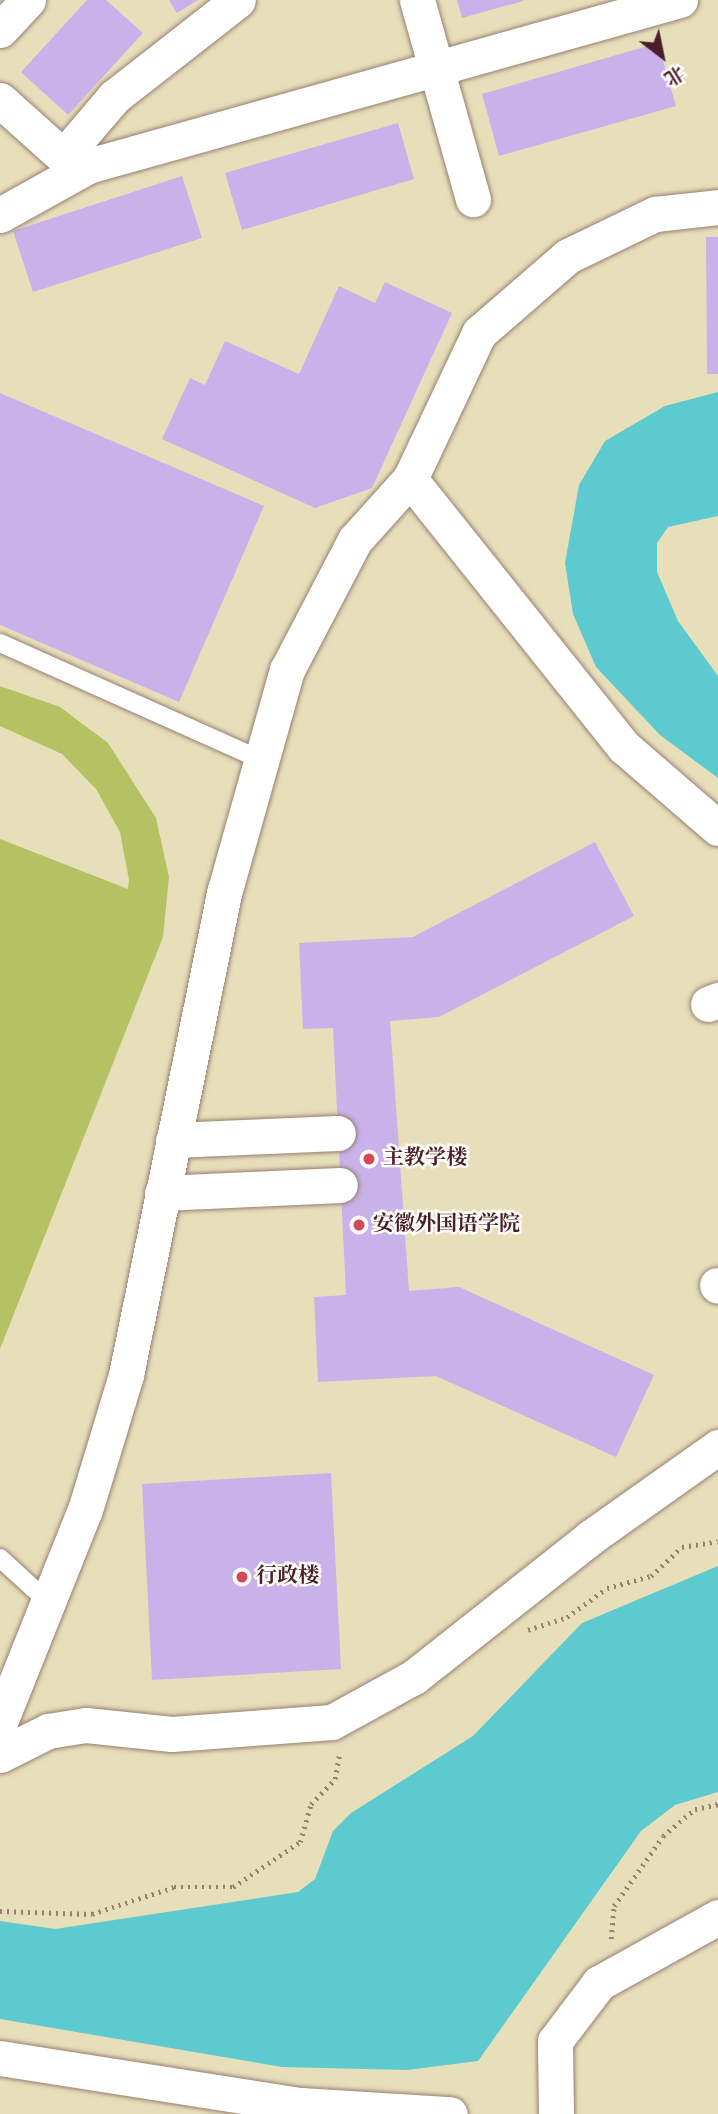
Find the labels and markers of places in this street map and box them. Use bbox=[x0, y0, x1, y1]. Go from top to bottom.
place label: 主教学楼 bbox=[383, 1146, 467, 1172]
marker: 主教学楼 bbox=[361, 1151, 377, 1167]
place label: 安徽外国语学院 bbox=[373, 1212, 520, 1238]
marker: 安徽外国语学院 bbox=[351, 1217, 367, 1233]
place label: 行政楼 bbox=[256, 1564, 319, 1590]
marker: 行政楼 bbox=[234, 1569, 250, 1585]

